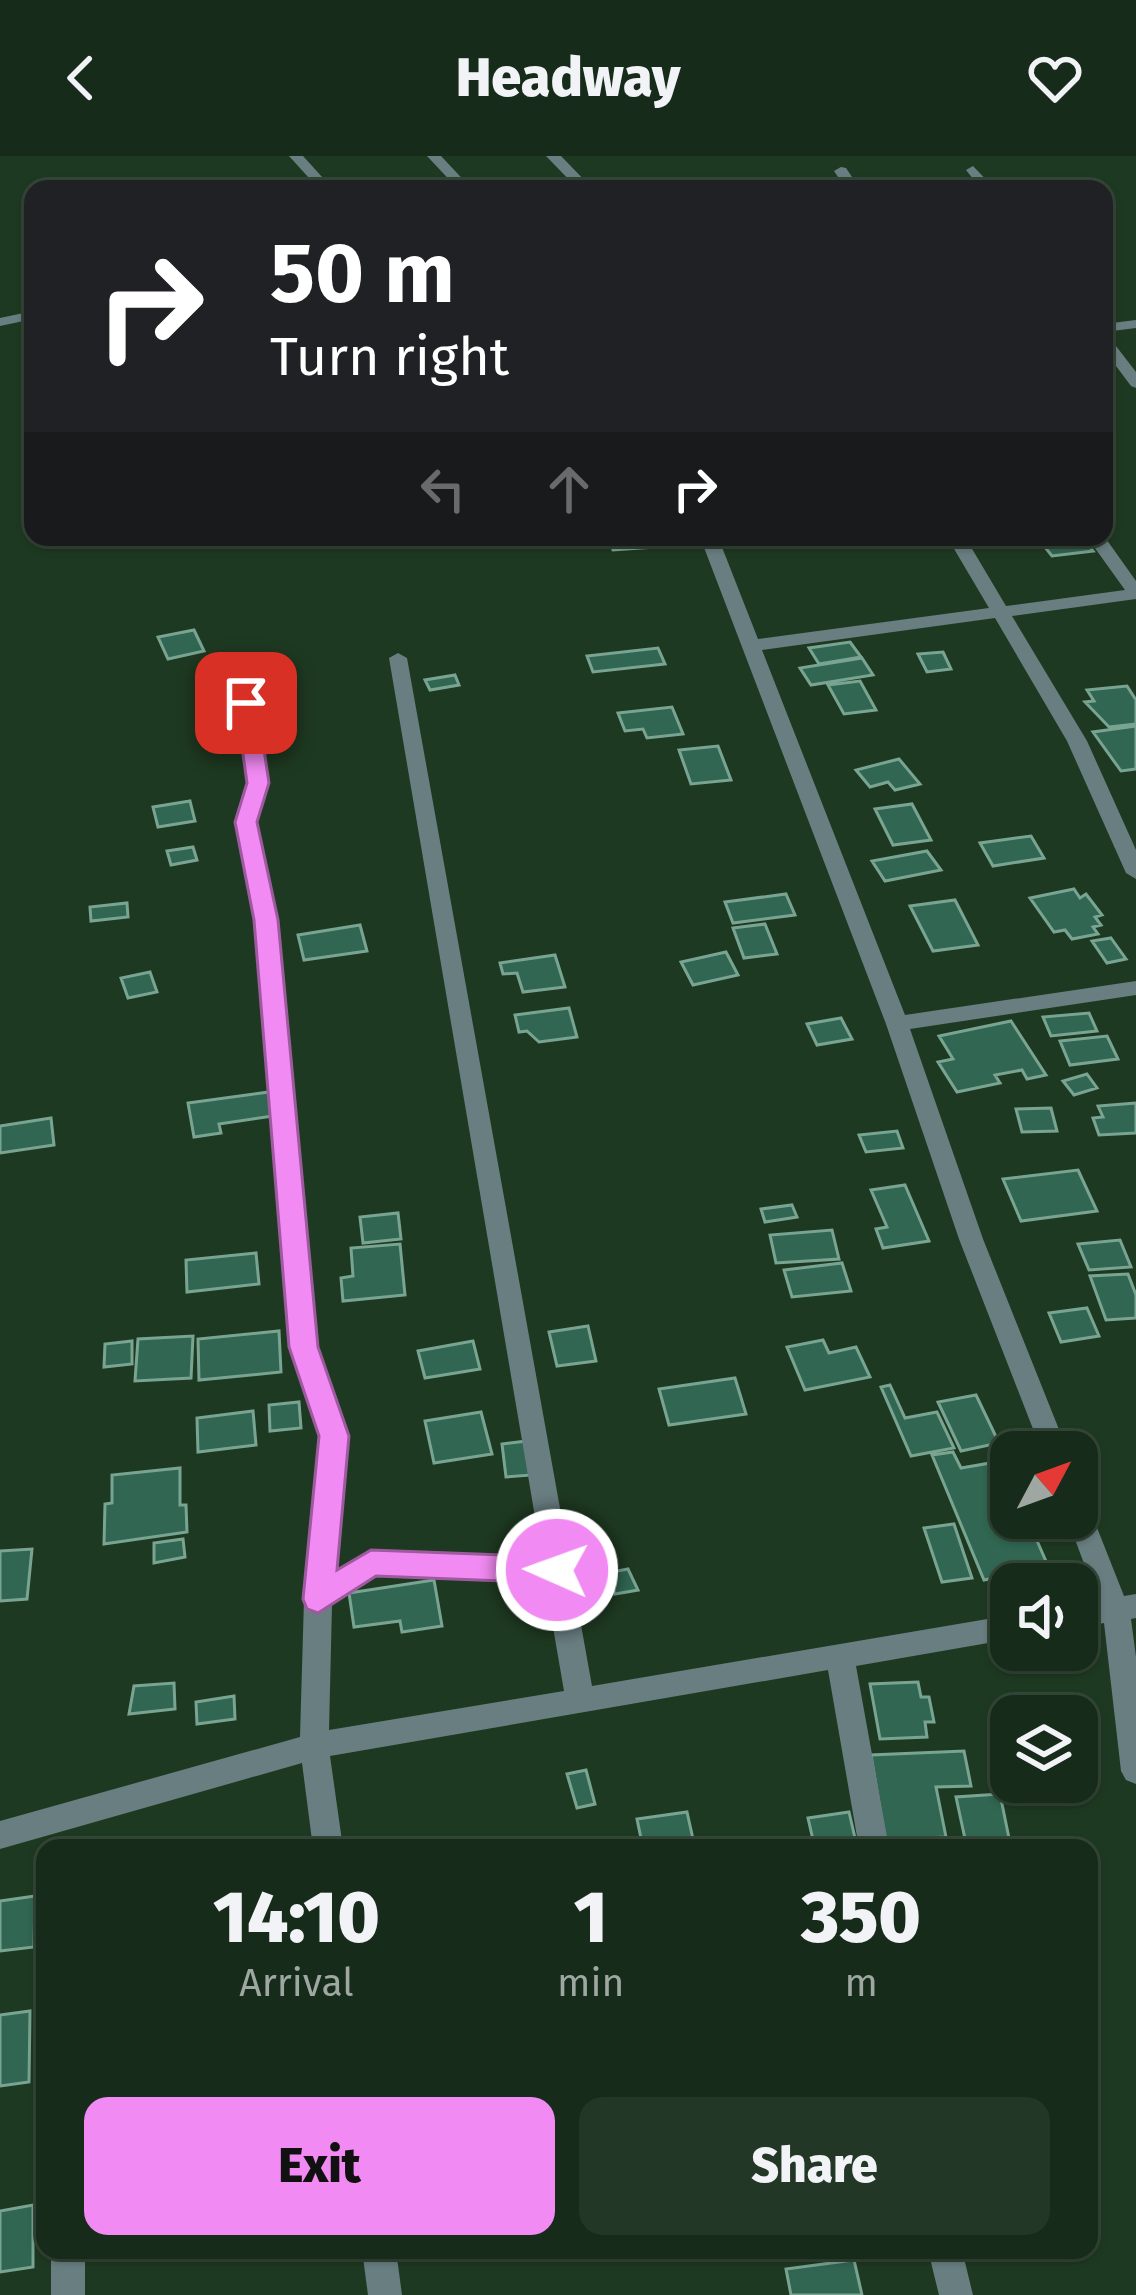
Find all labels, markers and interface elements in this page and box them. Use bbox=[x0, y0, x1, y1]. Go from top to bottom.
icon: back bbox=[48, 45, 114, 111]
icon: heart bbox=[1022, 45, 1088, 111]
text: Headway bbox=[456, 46, 680, 110]
text: 50 m bbox=[270, 223, 455, 324]
icon: right bbox=[72, 228, 228, 384]
text: Turn right bbox=[270, 325, 509, 389]
icon: left bbox=[410, 456, 476, 522]
icon: ahead bbox=[536, 456, 602, 522]
icon: right bbox=[662, 456, 728, 522]
pin bbox=[195, 652, 297, 754]
icon: arrive bbox=[213, 670, 279, 736]
north arrow bbox=[990, 1431, 1098, 1539]
map controls bbox=[990, 1431, 1098, 1803]
position arrow bbox=[494, 1507, 620, 1633]
button: sound bbox=[990, 1563, 1098, 1671]
button: layers bbox=[990, 1695, 1098, 1803]
text: 14:10 bbox=[213, 1875, 380, 1961]
text: 1 bbox=[574, 1875, 608, 1961]
text: 350 bbox=[801, 1875, 921, 1961]
text: Arrival bbox=[239, 1960, 354, 2006]
text: min bbox=[557, 1960, 624, 2006]
text: m bbox=[844, 1960, 878, 2006]
button: Exit bbox=[84, 2097, 555, 2235]
button: Share bbox=[579, 2097, 1050, 2235]

